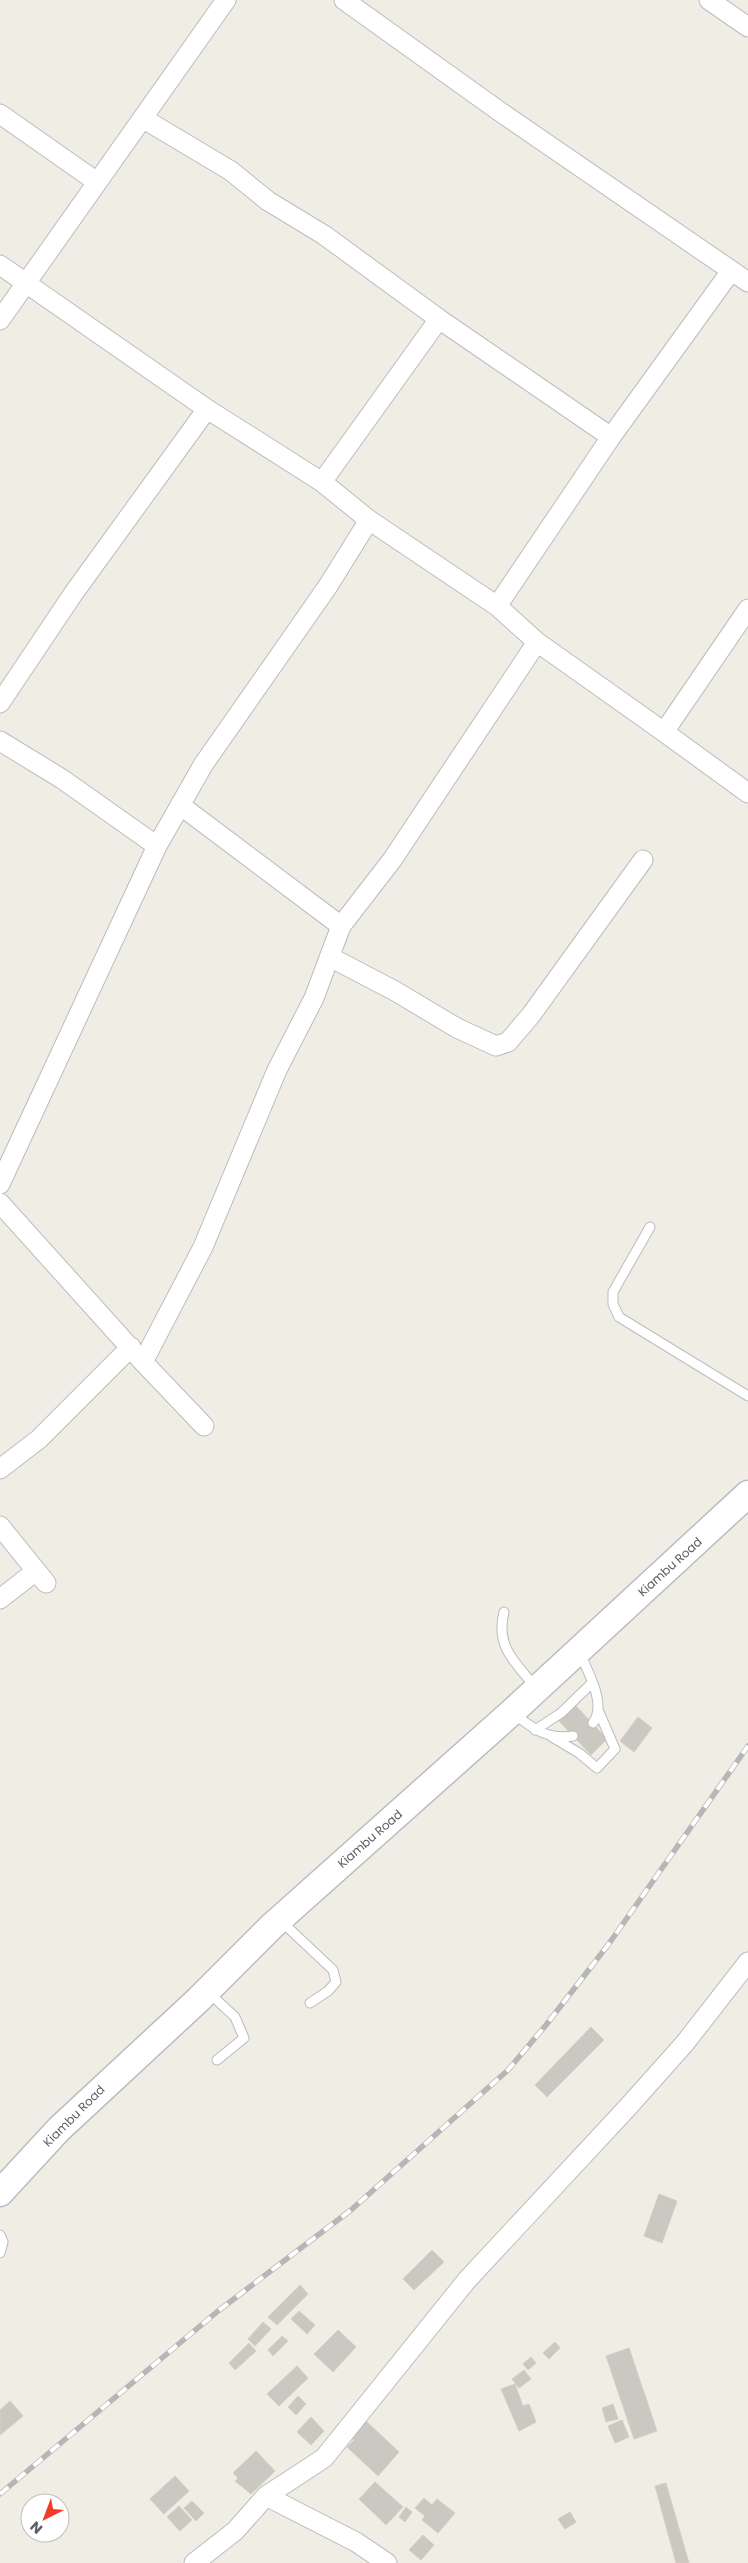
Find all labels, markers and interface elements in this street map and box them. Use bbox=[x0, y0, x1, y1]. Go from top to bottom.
street label: Kiambu Road bbox=[634, 1533, 705, 1600]
street label: Kiambu Road bbox=[334, 1806, 406, 1872]
street label: Kiambu Road bbox=[39, 2081, 108, 2150]
north arrow bbox=[20, 2493, 70, 2543]
text: N bbox=[26, 2517, 47, 2539]

